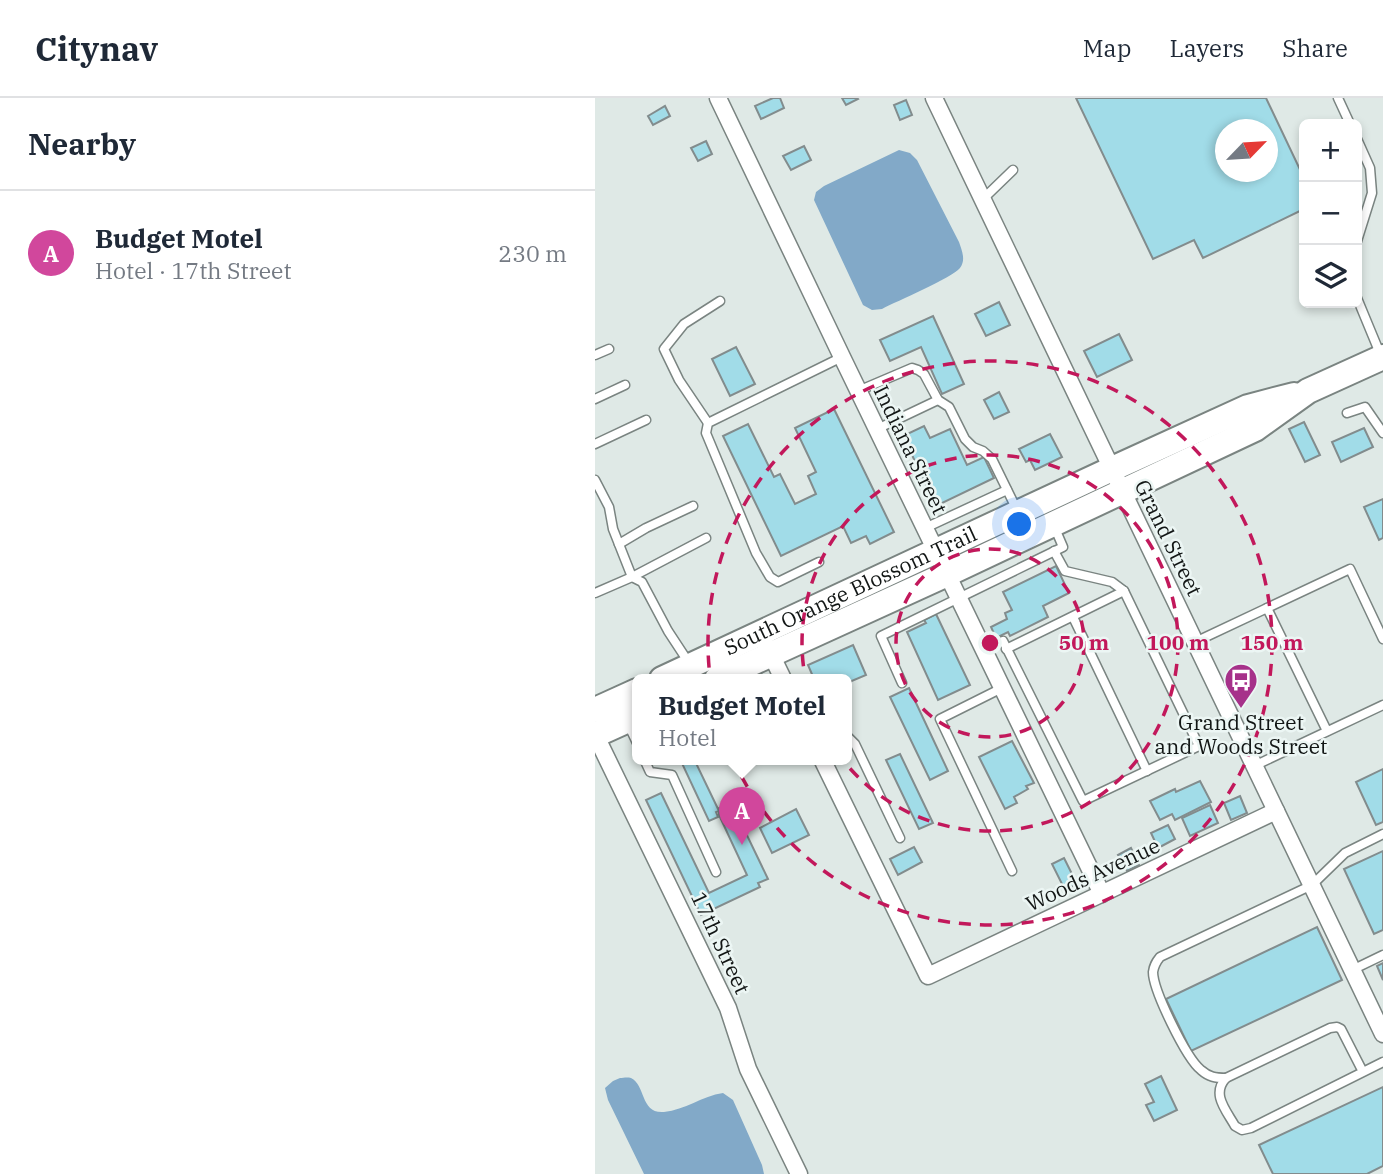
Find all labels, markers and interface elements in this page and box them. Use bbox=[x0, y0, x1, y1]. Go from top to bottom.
text: Citynav bbox=[35, 27, 158, 70]
text: Map bbox=[1083, 32, 1131, 64]
text: Layers bbox=[1169, 32, 1244, 64]
text: Share bbox=[1282, 32, 1348, 64]
north arrow bbox=[1215, 119, 1278, 182]
map controls bbox=[1299, 119, 1362, 308]
button: + bbox=[1299, 119, 1362, 182]
text: Nearby bbox=[28, 124, 136, 163]
button: − bbox=[1299, 182, 1362, 245]
text: Budget Motel bbox=[95, 221, 263, 255]
text: A bbox=[43, 238, 59, 268]
text: 230 m bbox=[498, 238, 567, 268]
button: layers bbox=[1299, 245, 1362, 308]
text: Hotel · 17th Street bbox=[95, 255, 292, 285]
street label: Indiana Street bbox=[868, 380, 954, 519]
street label: Grand Street bbox=[1129, 475, 1209, 600]
your location bbox=[1002, 507, 1036, 541]
street label: South Orange Blossom Trail bbox=[719, 519, 981, 661]
text: 50 m bbox=[1059, 628, 1109, 656]
text: 100 m bbox=[1146, 628, 1210, 656]
text: 150 m bbox=[1240, 628, 1304, 656]
centre of rings bbox=[978, 631, 1002, 655]
bus stop icon: Grand Street and Woods Street bbox=[1222, 661, 1260, 710]
popup bbox=[632, 674, 852, 765]
text: Budget Motel bbox=[658, 688, 826, 722]
place label: Grand Street and Woods Street bbox=[1155, 708, 1327, 760]
text: Hotel bbox=[658, 722, 717, 752]
pin: A bbox=[719, 787, 765, 845]
street label: Woods Avenue bbox=[1021, 831, 1164, 917]
street label: 17th Street bbox=[685, 887, 757, 998]

